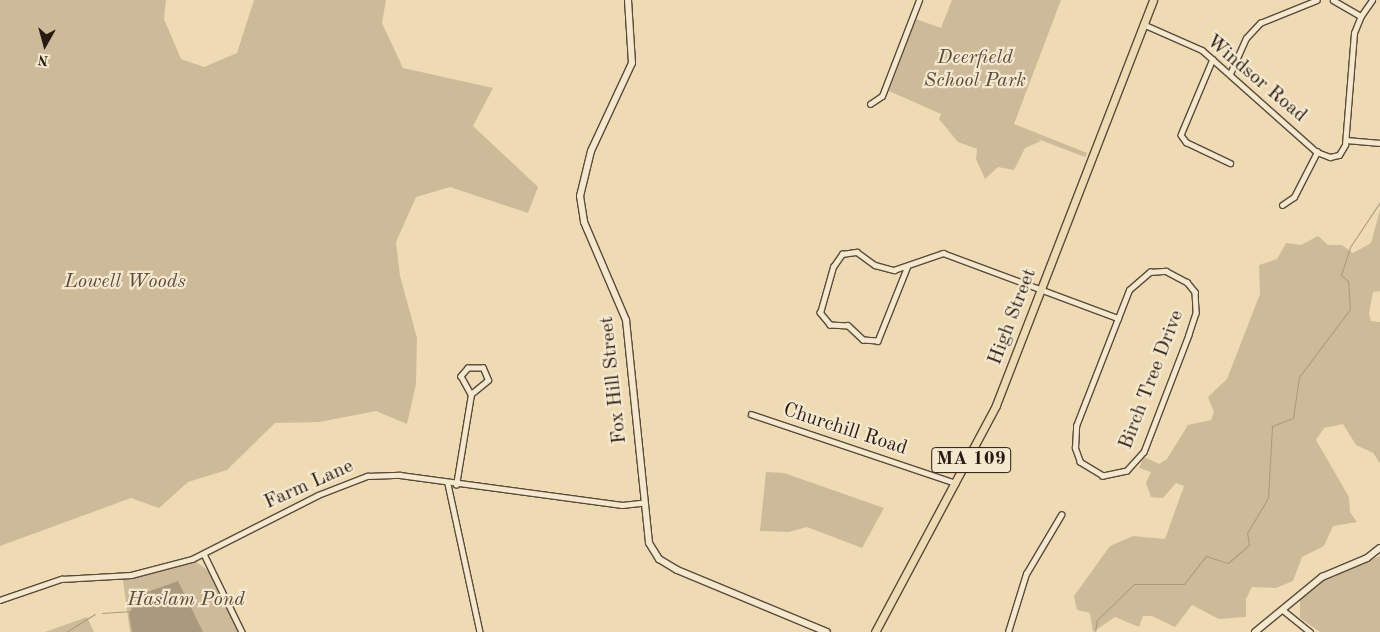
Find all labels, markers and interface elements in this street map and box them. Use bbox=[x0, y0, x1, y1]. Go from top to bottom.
north arrow bbox=[20, 20, 70, 70]
street label: Windsor Road bbox=[1201, 30, 1311, 128]
park label: Deerfield School Park bbox=[924, 47, 1026, 94]
text: N bbox=[37, 52, 49, 67]
street label: High Street bbox=[984, 265, 1042, 369]
park label: Lowell Woods bbox=[64, 270, 186, 294]
street label: Birch Tree Drive bbox=[1114, 307, 1190, 453]
street label: Fox Hill Street bbox=[595, 315, 633, 445]
street label: Churchill Road bbox=[780, 399, 910, 461]
road number: MA 109 bbox=[931, 444, 1011, 476]
street label: Farm Lane bbox=[261, 455, 357, 515]
park label: Haslam Pond bbox=[127, 588, 245, 612]

